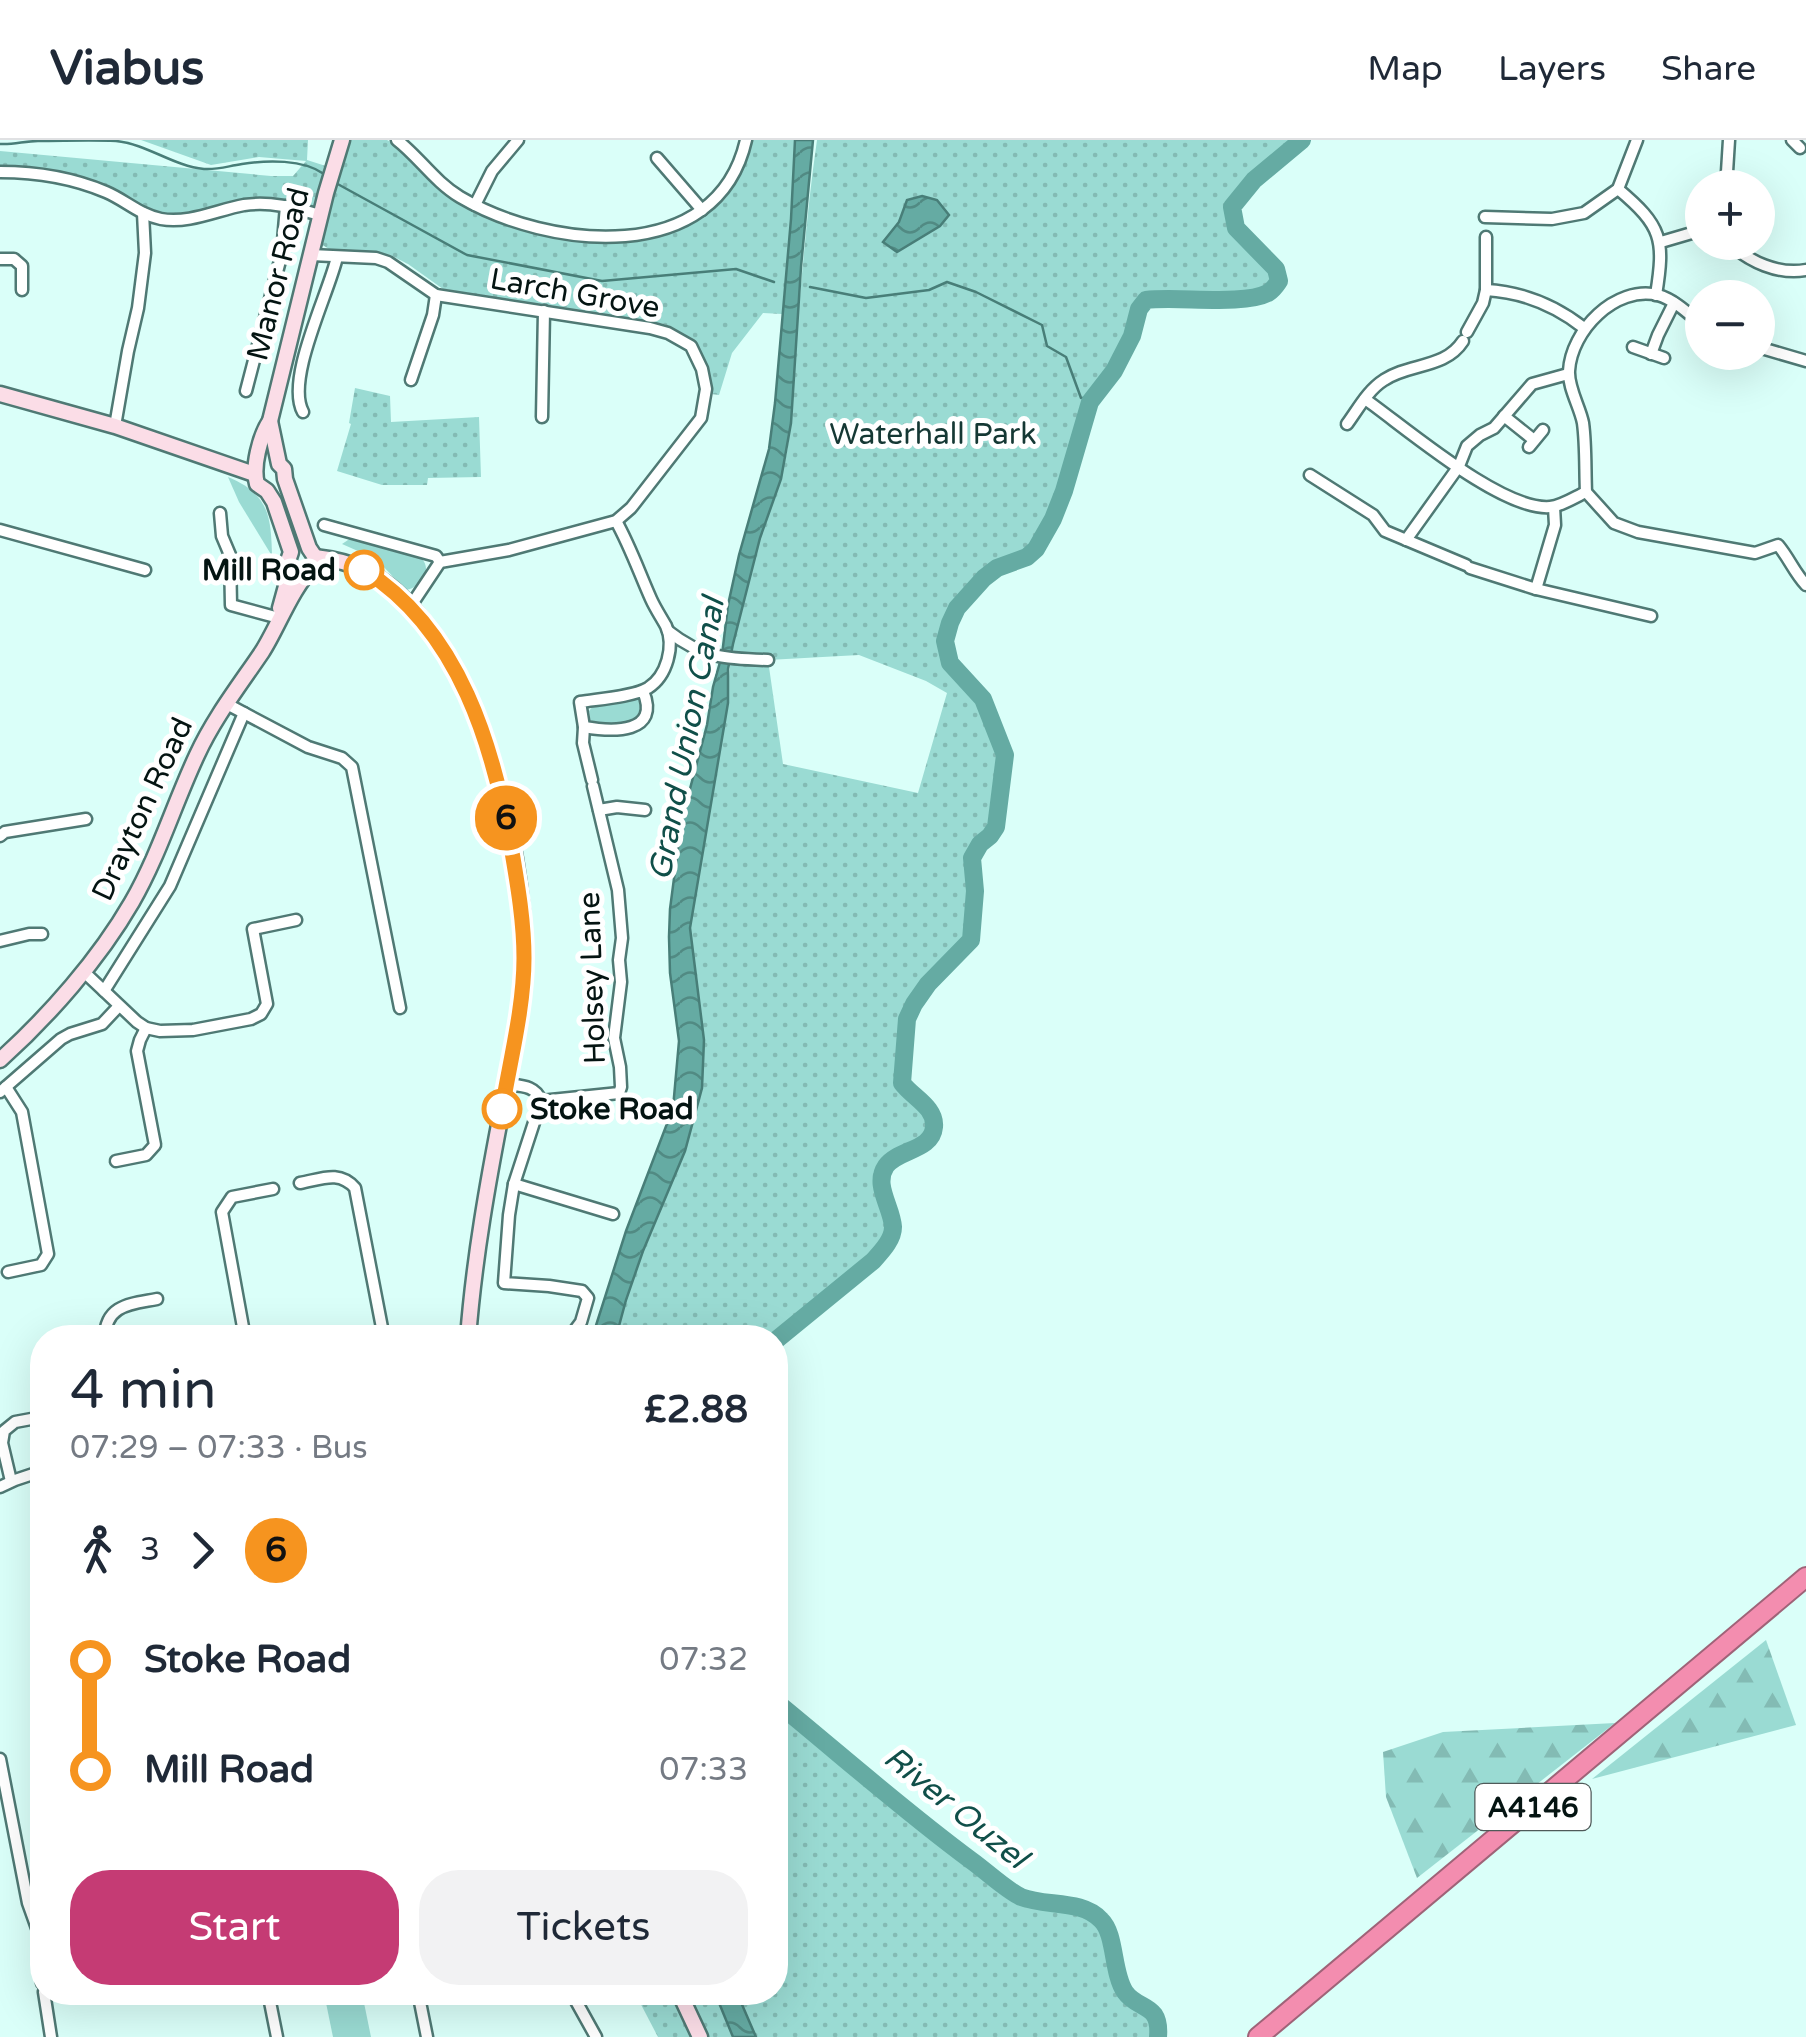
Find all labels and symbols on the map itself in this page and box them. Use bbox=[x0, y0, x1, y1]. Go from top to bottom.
street label: Manor Road bbox=[239, 184, 318, 364]
street label: Larch Grove bbox=[487, 260, 663, 327]
park label: Waterhall Park bbox=[829, 416, 1037, 453]
marker: Mill Road bbox=[345, 551, 383, 589]
place label: Mill Road bbox=[202, 552, 336, 589]
water label: Grand Union Canal bbox=[641, 591, 734, 883]
street label: Drayton Road bbox=[84, 712, 201, 907]
line badge: 6 bbox=[474, 786, 538, 850]
street label: Holsey Lane bbox=[571, 891, 614, 1065]
marker: Stoke Road bbox=[483, 1090, 521, 1128]
place label: Stoke Road bbox=[530, 1091, 694, 1128]
water label: River Ouzel bbox=[876, 1738, 1038, 1880]
road number: A4146 bbox=[1476, 1784, 1590, 1830]

